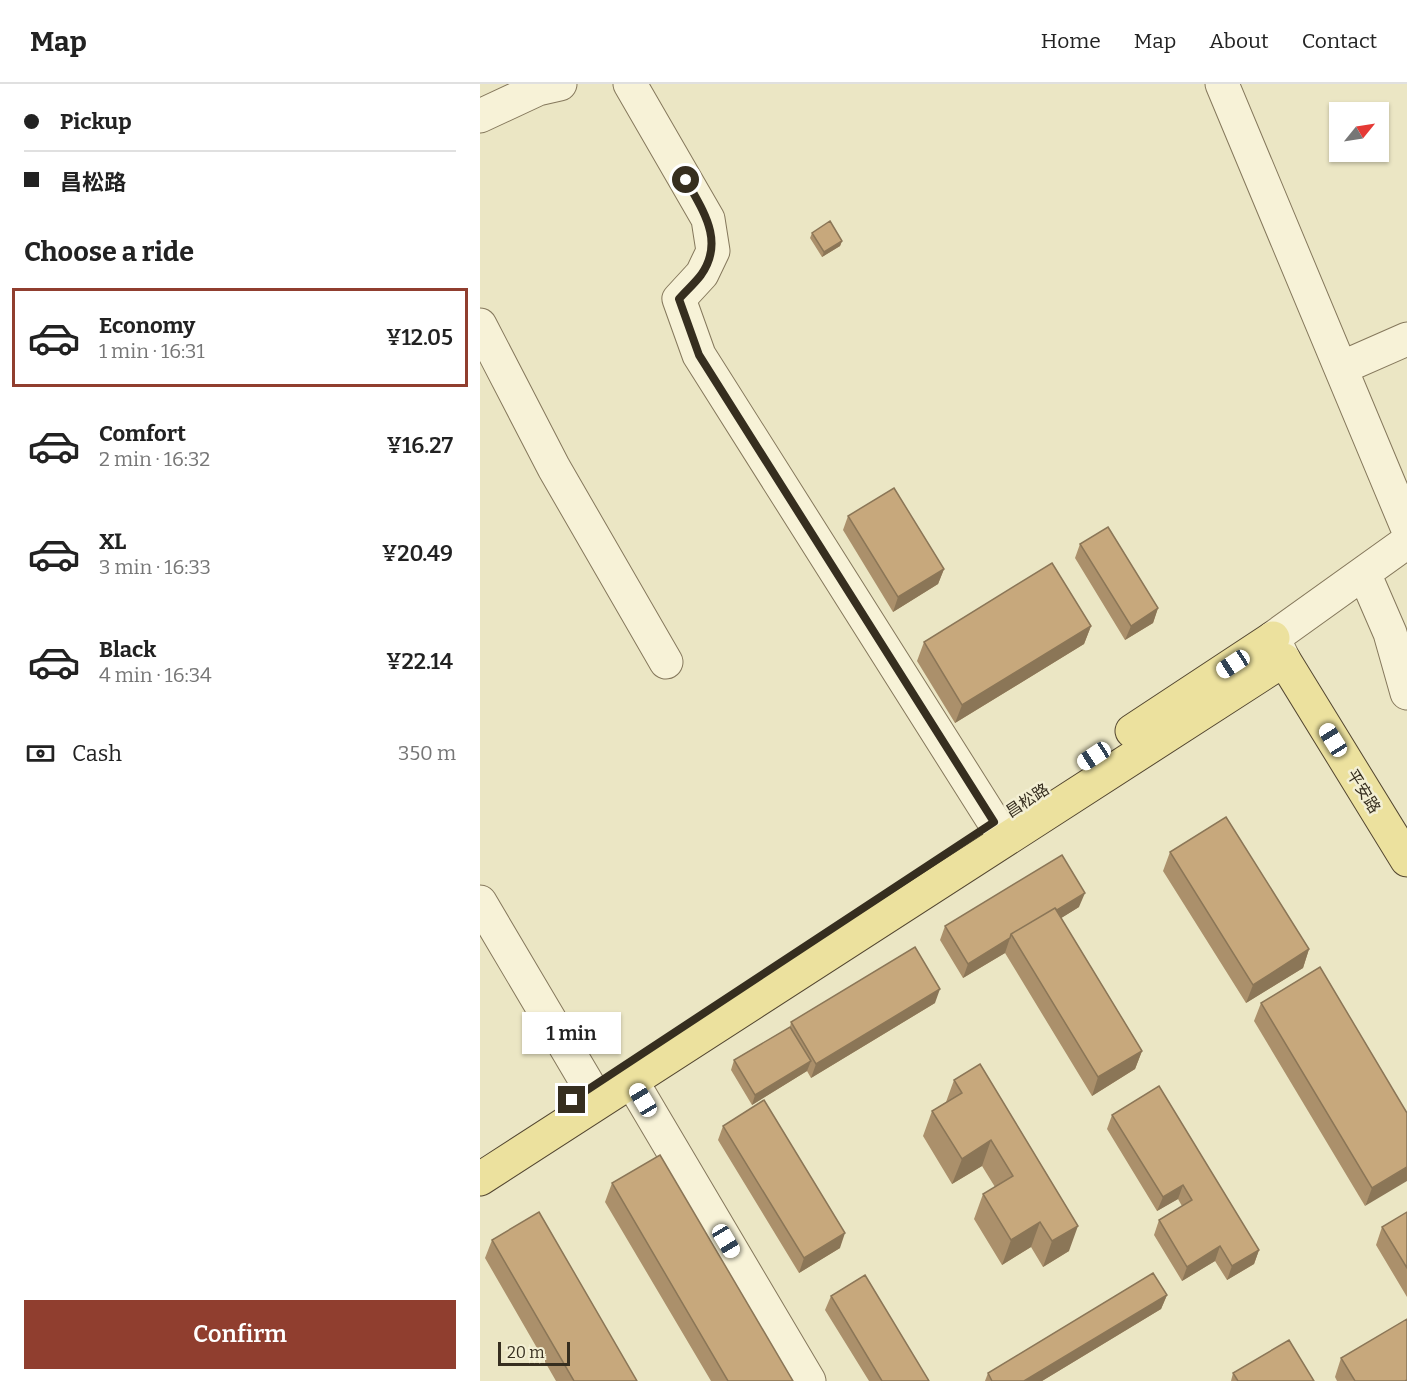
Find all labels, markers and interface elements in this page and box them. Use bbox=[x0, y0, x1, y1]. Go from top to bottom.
text: Map bbox=[30, 25, 87, 58]
text: Home bbox=[1041, 28, 1101, 54]
text: Map bbox=[1134, 28, 1176, 54]
text: About bbox=[1209, 28, 1269, 54]
text: Contact bbox=[1302, 28, 1377, 54]
north arrow bbox=[1329, 102, 1389, 162]
map controls bbox=[1329, 102, 1389, 162]
text: Pickup bbox=[60, 108, 132, 135]
route start bbox=[672, 166, 699, 193]
text: 昌松路 bbox=[60, 169, 126, 196]
text: Choose a ride bbox=[24, 236, 194, 268]
icon: car bbox=[27, 311, 81, 365]
text: Economy bbox=[99, 312, 195, 339]
text: ¥12.05 bbox=[386, 324, 453, 351]
text: 1 min · 16:31 bbox=[99, 339, 205, 363]
icon: car bbox=[27, 419, 81, 473]
text: Comfort bbox=[99, 420, 186, 447]
text: ¥16.27 bbox=[386, 432, 453, 459]
text: 2 min · 16:32 bbox=[99, 447, 210, 471]
icon: car bbox=[27, 527, 81, 581]
text: XL bbox=[99, 528, 126, 555]
text: ¥20.49 bbox=[382, 540, 453, 567]
text: 3 min · 16:33 bbox=[99, 555, 211, 579]
icon: car bbox=[27, 635, 81, 689]
text: Black bbox=[99, 636, 156, 663]
car bbox=[1213, 647, 1253, 681]
text: ¥22.14 bbox=[386, 648, 453, 675]
text: 4 min · 16:34 bbox=[99, 663, 212, 687]
car bbox=[1316, 720, 1350, 760]
icon: cash bbox=[24, 737, 57, 770]
car bbox=[1074, 739, 1114, 773]
text: Cash bbox=[72, 740, 122, 767]
text: 350 m bbox=[398, 741, 456, 765]
street label: 平安路 bbox=[1343, 766, 1384, 817]
street label: 昌松路 bbox=[1002, 779, 1053, 821]
callout: 1 min bbox=[522, 1013, 622, 1055]
text: 1 min bbox=[546, 1021, 597, 1045]
car bbox=[626, 1080, 660, 1120]
route end bbox=[558, 1086, 585, 1113]
car bbox=[709, 1221, 743, 1261]
button: Confirm bbox=[24, 1300, 456, 1369]
scale bar bbox=[498, 1339, 570, 1366]
text: 20 m bbox=[507, 1343, 544, 1362]

